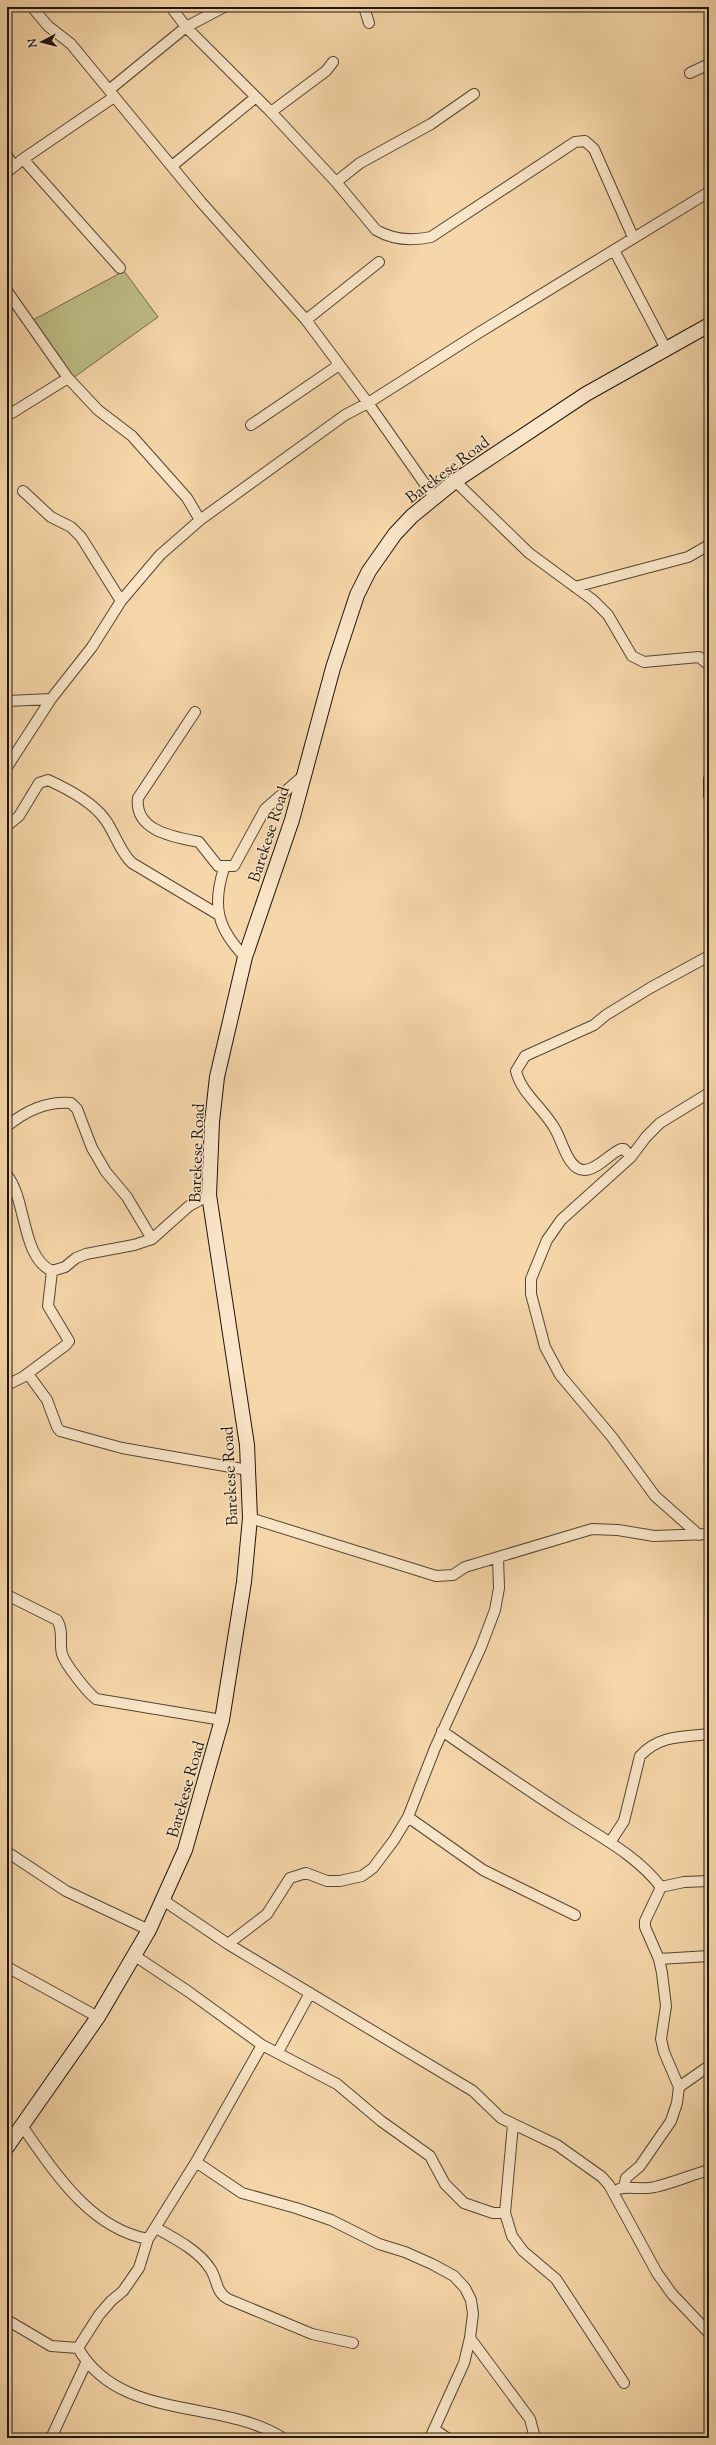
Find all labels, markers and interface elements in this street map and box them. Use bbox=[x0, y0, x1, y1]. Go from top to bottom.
north arrow bbox=[22, 22, 62, 62]
text: N bbox=[25, 38, 42, 49]
street label: Barekese Road bbox=[402, 432, 495, 510]
street label: Barekese Road bbox=[244, 784, 297, 886]
street label: Barekese Road bbox=[185, 1103, 212, 1203]
street label: Barekese Road bbox=[217, 1426, 246, 1526]
street label: Barekese Road bbox=[163, 1739, 212, 1841]

